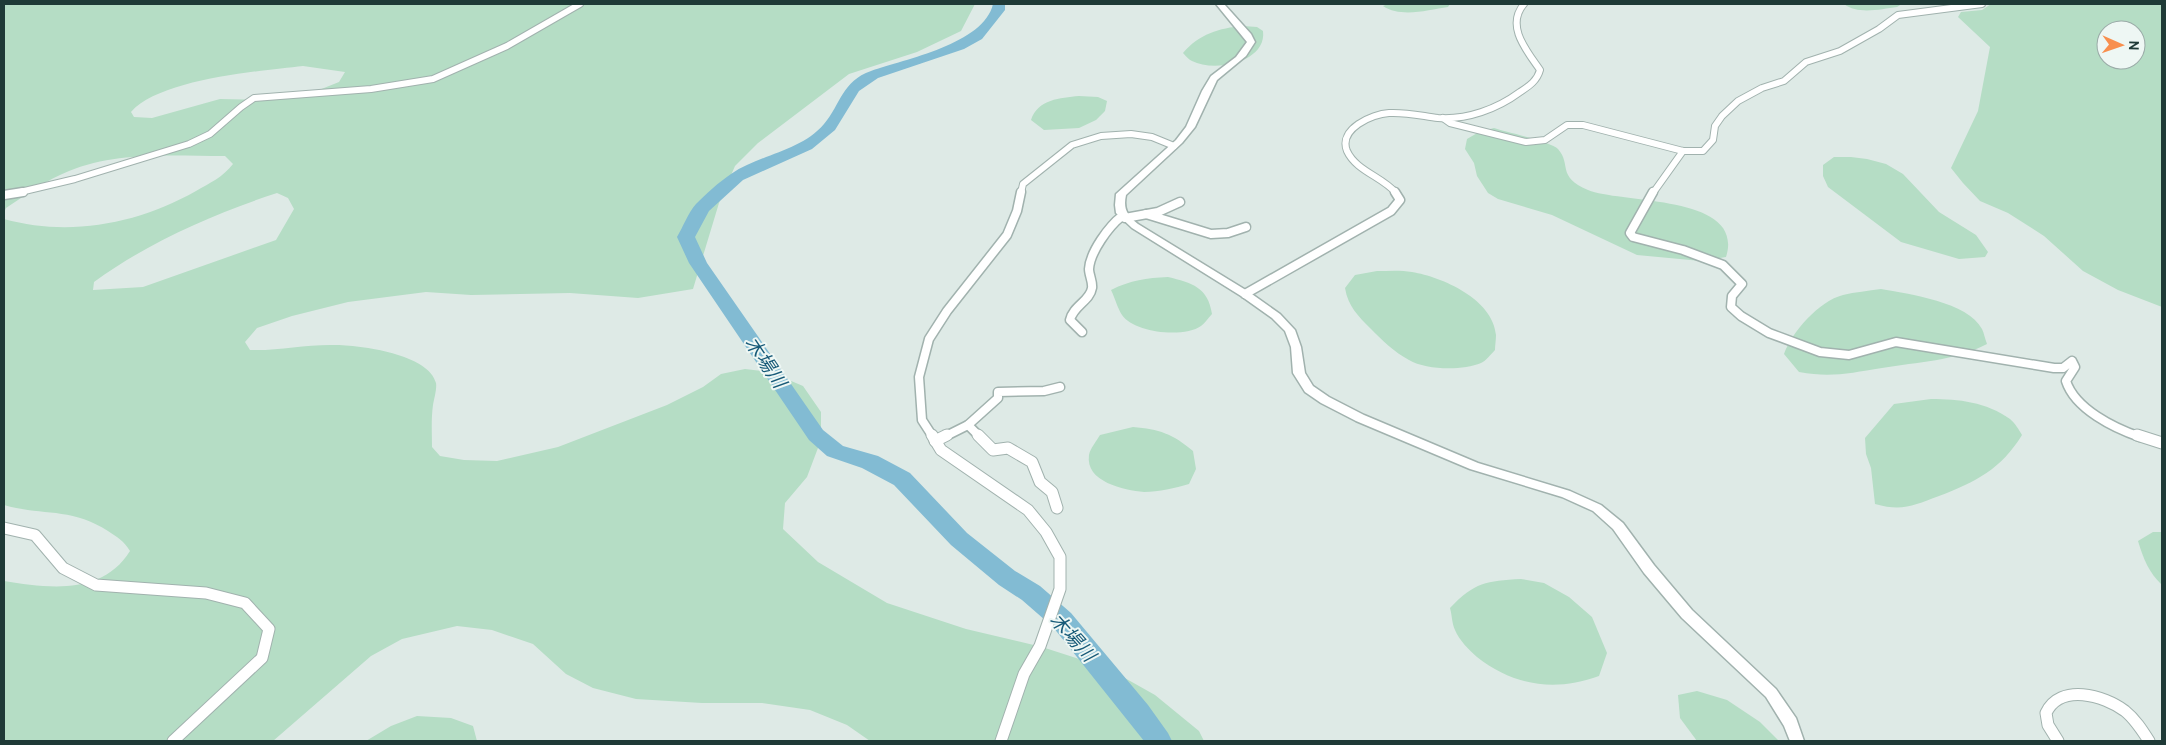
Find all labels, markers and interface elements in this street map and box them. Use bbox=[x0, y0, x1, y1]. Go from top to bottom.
north arrow bbox=[2096, 20, 2146, 70]
text: N bbox=[2124, 40, 2141, 51]
water label: 木場川 bbox=[738, 333, 791, 395]
water label: 木場川 bbox=[1044, 609, 1101, 669]

